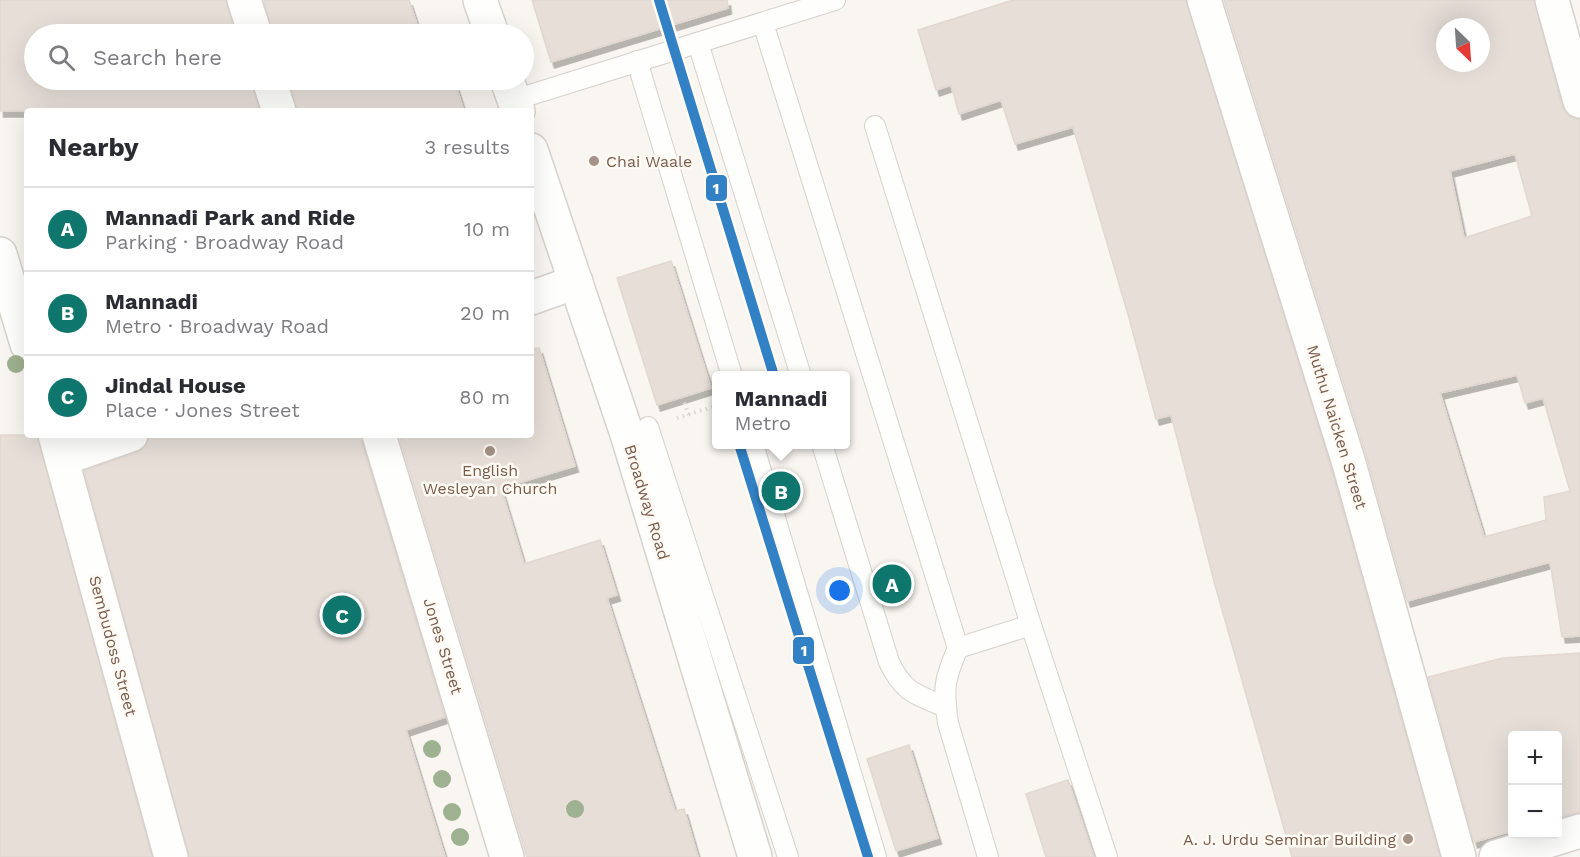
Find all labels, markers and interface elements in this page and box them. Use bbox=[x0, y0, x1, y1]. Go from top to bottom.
north arrow bbox=[1436, 18, 1490, 72]
search box bbox=[24, 24, 534, 90]
icon: search bbox=[45, 41, 78, 74]
text: Search here bbox=[93, 45, 222, 70]
text: Nearby bbox=[48, 132, 139, 162]
text: 3 results bbox=[425, 135, 510, 159]
place label: Chai Waale bbox=[606, 152, 692, 171]
marker: Chai Waale bbox=[587, 154, 601, 168]
line badge: 1 bbox=[705, 174, 728, 202]
text: 1 bbox=[713, 179, 719, 198]
text: Mannadi Park and Ride bbox=[105, 205, 355, 230]
text: A bbox=[61, 217, 74, 241]
text: 10 m bbox=[464, 217, 510, 241]
text: Parking · Broadway Road bbox=[105, 230, 344, 254]
text: Mannadi bbox=[105, 289, 198, 314]
text: B bbox=[61, 301, 74, 325]
text: 20 m bbox=[460, 301, 510, 325]
text: Metro · Broadway Road bbox=[105, 314, 329, 338]
street label: Muthu Naicken Street bbox=[1303, 343, 1371, 512]
popup bbox=[712, 371, 850, 449]
text: Jindal House bbox=[105, 373, 246, 398]
text: C bbox=[61, 385, 74, 409]
text: 80 m bbox=[459, 385, 510, 409]
text: Mannadi bbox=[735, 386, 827, 411]
text: Place · Jones Street bbox=[105, 398, 300, 422]
text: Metro bbox=[735, 411, 791, 435]
street label: Broadway Road bbox=[620, 442, 674, 562]
marker: English Wesleyan Church bbox=[483, 444, 497, 458]
place label: English Wesleyan Church bbox=[423, 461, 557, 498]
pin: B bbox=[762, 468, 800, 514]
pin: A bbox=[872, 562, 912, 606]
street label: Sembudoss Street bbox=[85, 574, 141, 719]
your location bbox=[825, 576, 854, 605]
pin: C bbox=[322, 592, 362, 638]
street label: Jones Street bbox=[419, 596, 467, 697]
line badge: 1 bbox=[792, 636, 815, 665]
text: 1 bbox=[801, 641, 807, 660]
map controls bbox=[1508, 731, 1562, 839]
button: + bbox=[1508, 731, 1562, 785]
button: − bbox=[1508, 785, 1562, 839]
place label: A. J. Urdu Seminar Building bbox=[1183, 830, 1396, 849]
marker: A. J. Urdu Seminar Building bbox=[1401, 832, 1415, 846]

